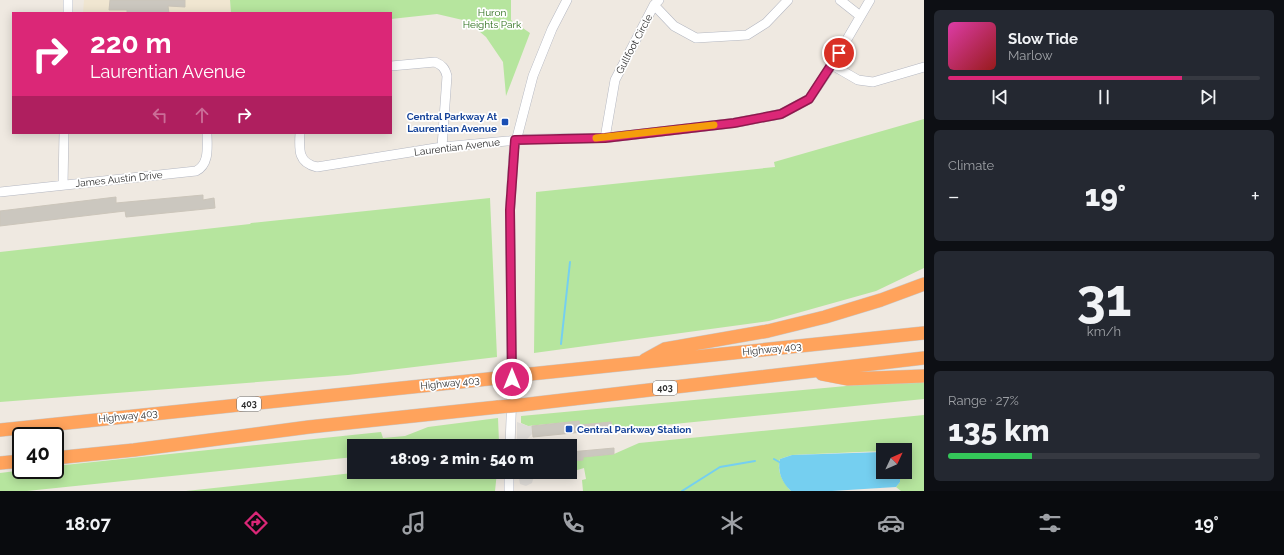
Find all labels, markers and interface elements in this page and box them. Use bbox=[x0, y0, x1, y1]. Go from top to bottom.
park label: Huron Heights Park bbox=[463, 7, 522, 30]
street label: Gullfoot Circle bbox=[614, 12, 654, 76]
text: 220 m bbox=[90, 27, 172, 60]
icon: right bbox=[24, 28, 76, 80]
text: Slow Tide bbox=[1008, 30, 1078, 48]
pin bbox=[822, 36, 856, 70]
icon: arrive bbox=[828, 42, 850, 64]
text: Marlow bbox=[1008, 48, 1053, 63]
text: Laurentian Avenue bbox=[90, 61, 245, 82]
icon: previous bbox=[989, 86, 1011, 108]
icon: pause bbox=[1093, 86, 1115, 108]
icon: next bbox=[1197, 86, 1219, 108]
icon: left bbox=[149, 104, 171, 126]
icon: ahead bbox=[191, 104, 213, 126]
icon: right bbox=[233, 104, 255, 126]
place label: Central Parkway At Laurentian Avenue bbox=[407, 111, 497, 134]
marker: Central Parkway At Laurentian Avenue bbox=[500, 117, 510, 127]
street label: Laurentian Avenue bbox=[413, 136, 501, 158]
text: Climate bbox=[948, 158, 994, 173]
street label: James Austin Drive bbox=[75, 169, 163, 189]
text: 19° bbox=[1085, 178, 1126, 213]
text: − bbox=[948, 183, 960, 209]
text: + bbox=[1251, 183, 1260, 209]
text: 31 bbox=[1077, 267, 1131, 328]
text: km/h bbox=[1087, 324, 1121, 339]
street label: Highway 403 bbox=[742, 340, 802, 358]
position arrow bbox=[491, 358, 533, 400]
street label: Highway 403 bbox=[420, 374, 480, 392]
road number: 403 bbox=[653, 381, 677, 395]
text: Range · 27% bbox=[948, 393, 1019, 408]
road number: 403 bbox=[237, 397, 261, 411]
street label: Highway 403 bbox=[98, 407, 158, 425]
text: 135 km bbox=[948, 413, 1049, 448]
marker: Central Parkway Station bbox=[564, 424, 574, 434]
place label: Central Parkway Station bbox=[577, 424, 691, 435]
speed limit sign: 40 bbox=[12, 427, 64, 479]
north arrow bbox=[876, 443, 912, 479]
map controls bbox=[876, 443, 912, 479]
text: 18:09 · 2 min · 540 m bbox=[390, 450, 534, 468]
icon: directions bbox=[242, 509, 270, 537]
icon: music bbox=[400, 509, 428, 537]
icon: phone bbox=[559, 509, 587, 537]
icon: climate bbox=[718, 509, 746, 537]
icon: car bbox=[877, 509, 905, 537]
icon: filters bbox=[1036, 509, 1064, 537]
text: 18:07 bbox=[65, 513, 111, 534]
text: 19° bbox=[1194, 513, 1219, 534]

